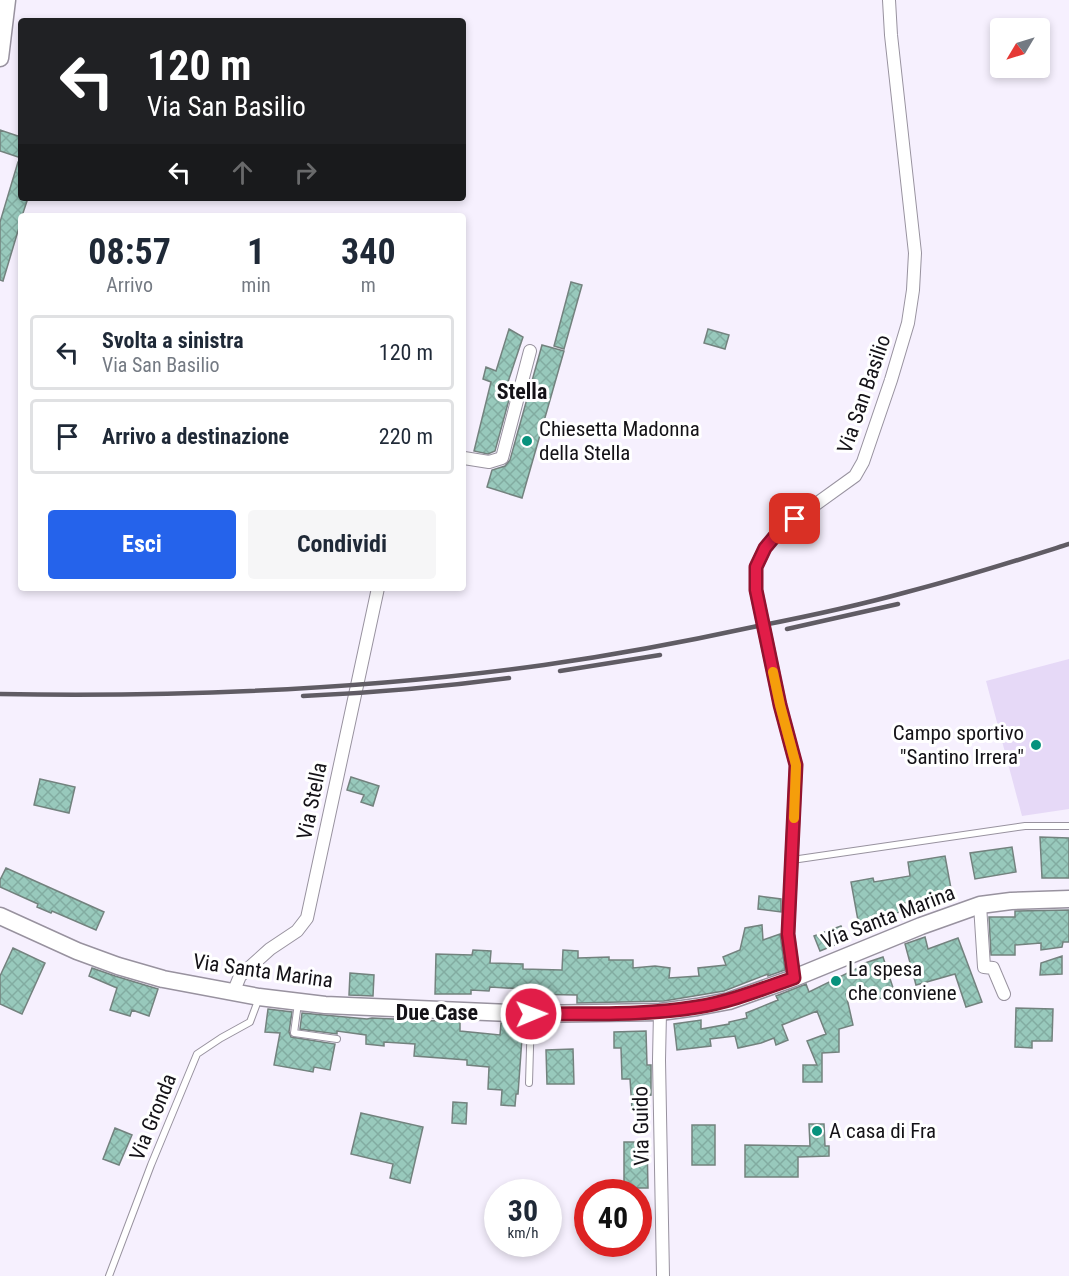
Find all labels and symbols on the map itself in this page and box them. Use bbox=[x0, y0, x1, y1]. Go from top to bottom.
north arrow bbox=[990, 18, 1050, 78]
street label: Via San Basilio bbox=[833, 332, 895, 456]
district label: Stella bbox=[497, 379, 547, 404]
place label: Chiesetta Madonna della Stella bbox=[539, 417, 700, 465]
marker: Chiesetta Madonna della Stella bbox=[520, 434, 534, 448]
pin bbox=[769, 493, 820, 544]
place label: Campo sportivo "Santino Irrera" bbox=[893, 721, 1024, 769]
marker: Campo sportivo "Santino Irrera" bbox=[1029, 738, 1043, 752]
street label: Via Stella bbox=[292, 760, 332, 842]
street label: Via Santa Marina bbox=[818, 881, 958, 953]
street label: Via Santa Marina bbox=[191, 949, 335, 993]
place label: La spesa che conviene bbox=[848, 957, 957, 1005]
marker: La spesa che conviene bbox=[829, 974, 843, 988]
position arrow bbox=[499, 982, 563, 1046]
district label: Due Case bbox=[396, 1000, 478, 1025]
street label: Via Gronda bbox=[125, 1070, 181, 1164]
street label: Via Guido bbox=[628, 1086, 654, 1166]
place label: A casa di Fra bbox=[829, 1119, 936, 1143]
marker: A casa di Fra bbox=[810, 1124, 824, 1138]
speed limit sign: 40 bbox=[574, 1179, 652, 1257]

